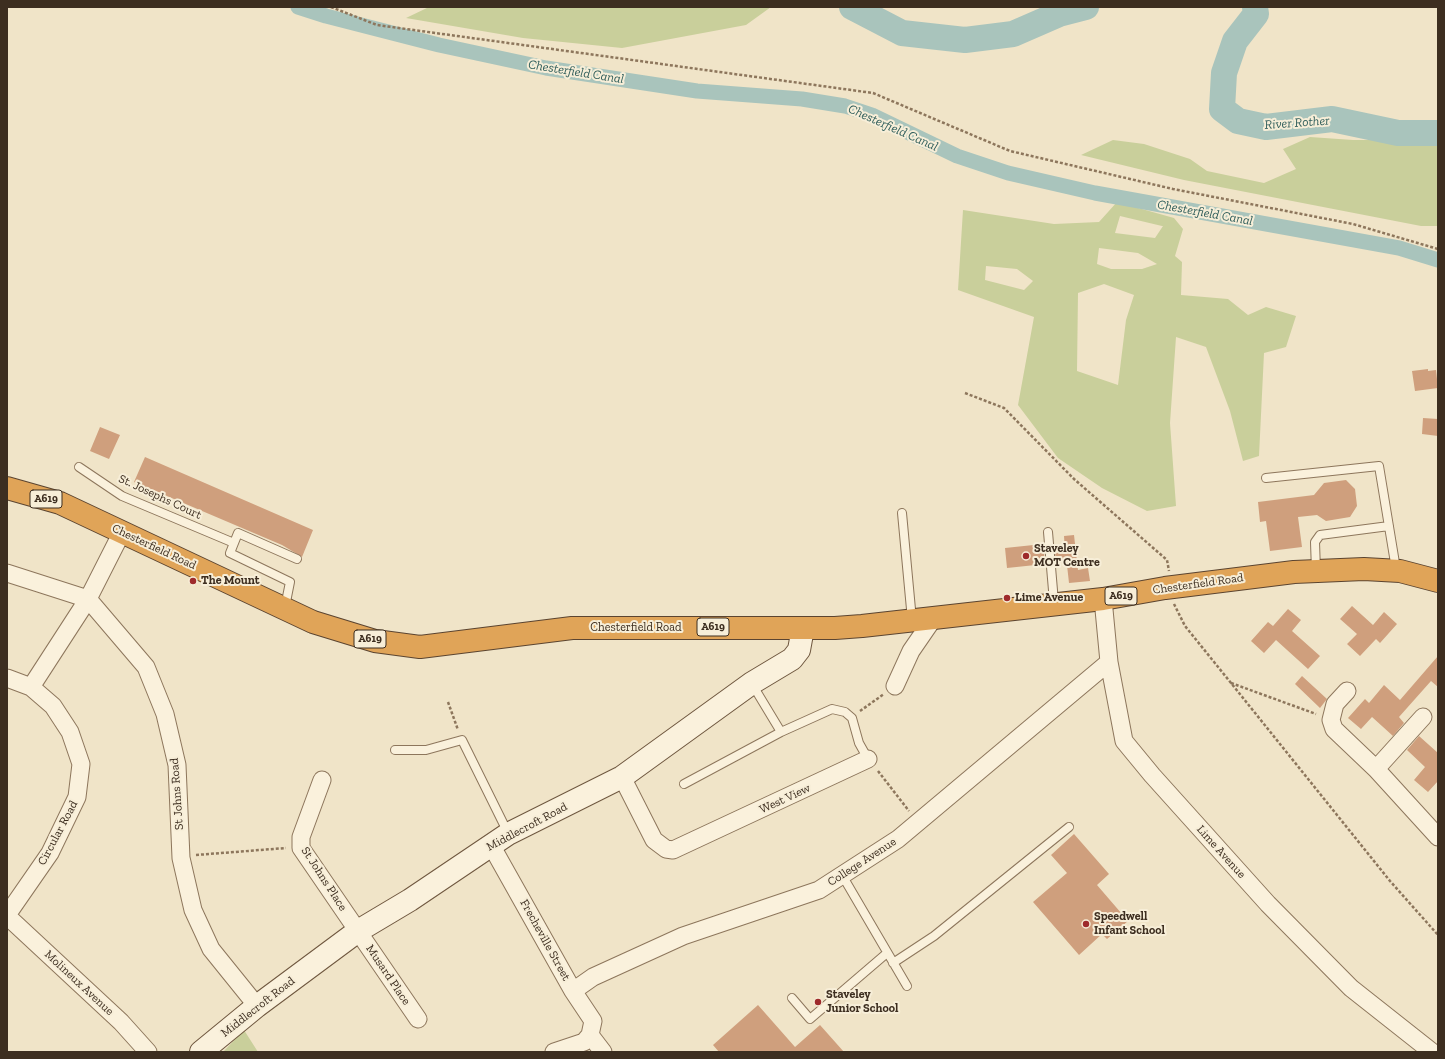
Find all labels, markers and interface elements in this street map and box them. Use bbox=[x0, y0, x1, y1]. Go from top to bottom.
water label: Chesterfield Canal bbox=[527, 57, 625, 87]
water label: Chesterfield Canal bbox=[846, 101, 940, 155]
water label: River Rother bbox=[1264, 113, 1330, 133]
water label: Chesterfield Canal bbox=[1156, 197, 1254, 229]
street label: St. Josephs Court bbox=[116, 472, 204, 522]
road number: A619 bbox=[30, 490, 62, 508]
street label: Chesterfield Road bbox=[110, 521, 198, 573]
place label: Staveley MOT Centre bbox=[1034, 542, 1100, 570]
marker: Staveley MOT Centre bbox=[1021, 551, 1031, 561]
street label: Chesterfield Road bbox=[1152, 571, 1244, 597]
place label: The Mount bbox=[201, 574, 260, 588]
marker: The Mount bbox=[188, 576, 198, 586]
road number: A619 bbox=[1105, 587, 1137, 605]
place label: Lime Avenue bbox=[1015, 591, 1083, 605]
marker: Lime Avenue bbox=[1002, 593, 1012, 603]
road number: A619 bbox=[697, 618, 729, 636]
street label: Chesterfield Road bbox=[590, 621, 682, 635]
road number: A619 bbox=[354, 630, 386, 648]
street label: St Johns Road bbox=[167, 757, 187, 831]
street label: West View bbox=[757, 781, 813, 817]
street label: Circular Road bbox=[35, 798, 81, 868]
street label: Middlecroft Road bbox=[484, 800, 570, 854]
street label: Lime Avenue bbox=[1193, 822, 1249, 882]
street label: College Avenue bbox=[825, 834, 899, 890]
street label: St Johns Place bbox=[298, 844, 350, 914]
street label: Frecheville Street bbox=[517, 897, 573, 983]
place label: Speedwell Infant School bbox=[1094, 910, 1165, 938]
marker: Speedwell Infant School bbox=[1081, 919, 1091, 929]
street label: Musard Place bbox=[363, 942, 413, 1008]
street label: Molineux Avenue bbox=[41, 947, 117, 1019]
street label: Middlecroft Road bbox=[218, 974, 298, 1040]
place label: Staveley Junior School bbox=[826, 988, 898, 1016]
marker: Staveley Junior School bbox=[813, 997, 823, 1007]

